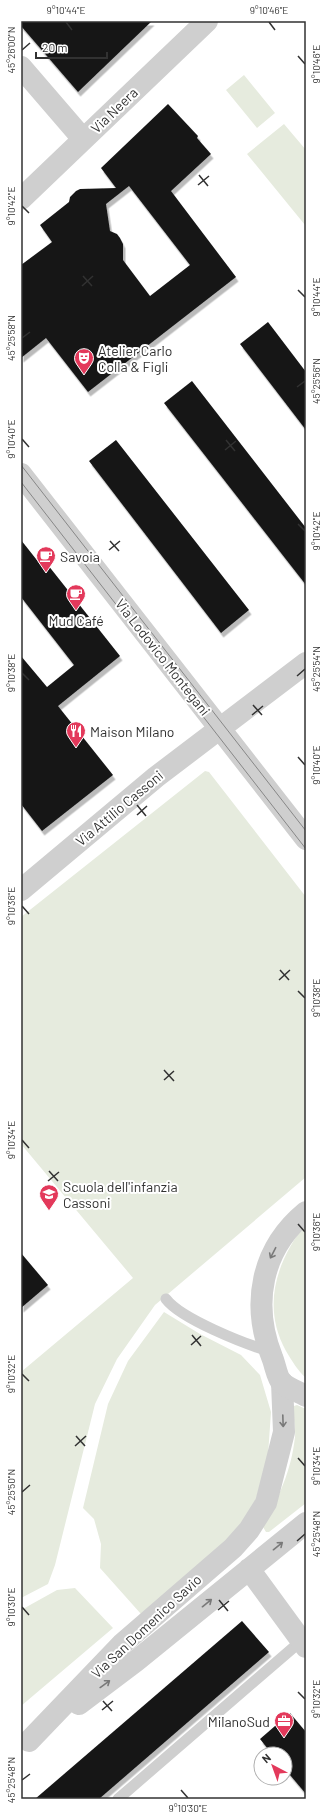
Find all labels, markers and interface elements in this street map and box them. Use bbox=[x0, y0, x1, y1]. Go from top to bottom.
text: 9°10'44"E bbox=[47, 4, 85, 16]
text: 9°10'46"E bbox=[250, 4, 288, 16]
text: 45°26'00"N bbox=[5, 27, 17, 73]
scale bar bbox=[36, 34, 107, 60]
text: 20 m bbox=[42, 40, 68, 54]
text: 9°10'46"E bbox=[310, 45, 322, 83]
street label: Via Neera bbox=[87, 84, 141, 136]
text: 9°10'42"E bbox=[5, 187, 17, 225]
text: 9°10'44"E bbox=[310, 278, 322, 316]
text: 45°25'58"N bbox=[5, 315, 17, 361]
place label: Atelier Carlo Colla & Figli bbox=[98, 342, 172, 375]
theatre icon: Atelier Carlo Colla & Figli bbox=[73, 347, 95, 375]
text: 45°25'56"N bbox=[310, 358, 322, 404]
text: 9°10'40"E bbox=[5, 419, 17, 459]
text: 9°10'42"E bbox=[310, 512, 322, 550]
cafe icon: Savoia bbox=[35, 545, 57, 573]
place label: Savoia bbox=[60, 548, 100, 565]
cafe icon: Mud Café bbox=[65, 583, 87, 611]
street label: Via Lodovico Montegani bbox=[112, 595, 214, 719]
place label: Mud Café bbox=[48, 612, 104, 629]
text: 45°25'54"N bbox=[310, 646, 322, 692]
text: 9°10'38"E bbox=[5, 654, 17, 692]
restaurant icon: Maison Milano bbox=[65, 720, 87, 748]
place label: Maison Milano bbox=[90, 723, 174, 740]
text: 9°10'40"E bbox=[310, 745, 322, 785]
street label: Via Attilio Cassoni bbox=[72, 767, 166, 849]
text: 9°10'36"E bbox=[5, 887, 17, 925]
text: 9°10'38"E bbox=[310, 979, 322, 1017]
text: 9°10'34"E bbox=[5, 1121, 17, 1159]
place label: Scuola dell'infanzia Cassoni bbox=[63, 1178, 178, 1211]
school or university icon: Scuola dell'infanzia Cassoni bbox=[38, 1183, 60, 1211]
text: 9°10'36"E bbox=[310, 1213, 322, 1251]
one-way arrow bbox=[268, 1247, 276, 1259]
text: 9°10'32"E bbox=[5, 1355, 17, 1393]
one-way arrow bbox=[280, 1414, 287, 1427]
text: 9°10'34"E bbox=[310, 1447, 322, 1485]
text: 45°25'50"N bbox=[5, 1469, 17, 1515]
text: 45°25'48"N bbox=[310, 1511, 322, 1557]
one-way arrow bbox=[272, 1541, 283, 1550]
street label: Via San Domenico Savio bbox=[87, 1571, 205, 1681]
text: 9°10'30"E bbox=[5, 1588, 17, 1626]
one-way arrow bbox=[202, 1599, 212, 1608]
one-way arrow bbox=[100, 1680, 111, 1688]
text: 9°10'32"E bbox=[310, 1680, 322, 1718]
office icon: MilanoSud bbox=[273, 1710, 295, 1738]
place label: MilanoSud bbox=[208, 1713, 270, 1730]
north arrow bbox=[253, 1746, 293, 1786]
text: N bbox=[259, 1751, 273, 1765]
text: 45°25'48"N bbox=[5, 1757, 17, 1803]
text: 9°10'30"E bbox=[169, 1802, 207, 1814]

